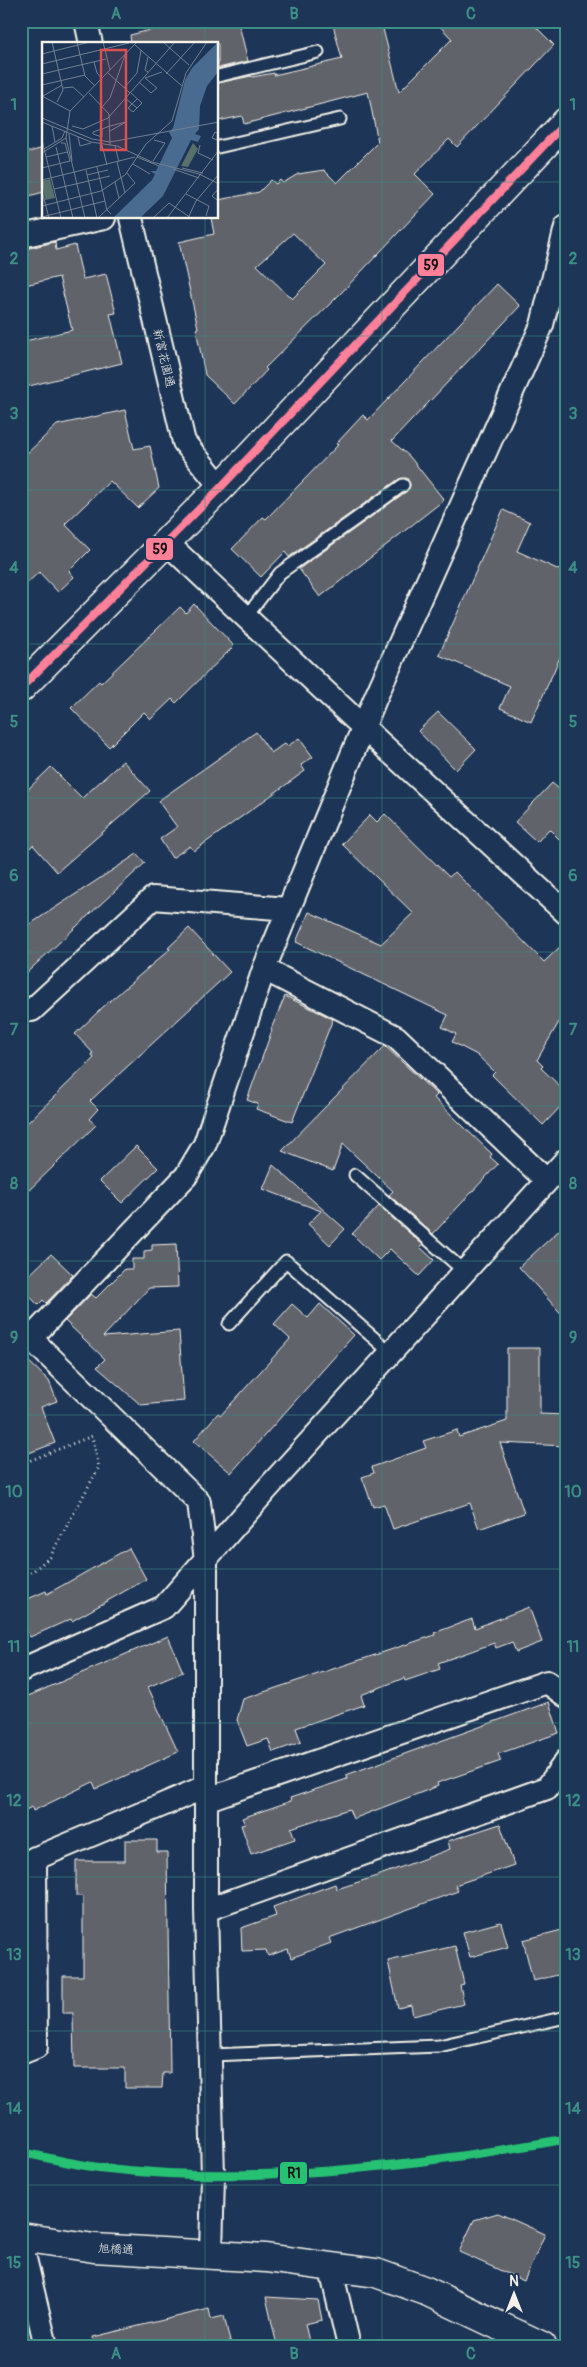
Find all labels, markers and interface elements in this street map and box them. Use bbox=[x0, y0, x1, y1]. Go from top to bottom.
text: A bbox=[111, 4, 122, 24]
text: B bbox=[289, 4, 299, 24]
text: C bbox=[466, 4, 476, 24]
inset map bbox=[42, 42, 219, 219]
text: 1 bbox=[11, 95, 17, 115]
text: 1 bbox=[570, 95, 576, 115]
text: 2 bbox=[10, 249, 19, 269]
text: 2 bbox=[569, 249, 578, 269]
line badge: 59 bbox=[417, 253, 445, 277]
text: 59 bbox=[424, 257, 438, 274]
street label: 新富花園通 bbox=[149, 327, 178, 389]
text: 3 bbox=[10, 404, 19, 424]
text: 3 bbox=[569, 404, 578, 424]
line badge: 59 bbox=[145, 537, 174, 561]
text: 59 bbox=[153, 541, 167, 558]
text: 4 bbox=[9, 558, 19, 578]
text: 4 bbox=[568, 558, 578, 578]
text: 5 bbox=[10, 712, 19, 732]
text: 5 bbox=[569, 712, 578, 732]
text: 6 bbox=[9, 866, 19, 886]
text: 6 bbox=[568, 866, 578, 886]
text: 7 bbox=[10, 1020, 19, 1040]
text: 7 bbox=[569, 1020, 578, 1040]
text: 8 bbox=[10, 1174, 18, 1194]
text: 8 bbox=[569, 1174, 577, 1194]
text: 9 bbox=[10, 1328, 18, 1348]
text: 9 bbox=[569, 1328, 577, 1348]
text: 10 bbox=[5, 1482, 23, 1502]
text: 10 bbox=[564, 1482, 582, 1502]
text: 11 bbox=[8, 1637, 20, 1657]
text: 11 bbox=[567, 1637, 579, 1657]
text: 12 bbox=[6, 1791, 22, 1811]
text: 12 bbox=[565, 1791, 581, 1811]
text: 13 bbox=[6, 1945, 22, 1965]
text: 13 bbox=[565, 1945, 581, 1965]
text: 14 bbox=[6, 2099, 22, 2119]
text: 14 bbox=[565, 2099, 581, 2119]
line badge: R1 bbox=[279, 2161, 308, 2185]
text: R1 bbox=[287, 2165, 301, 2182]
street label: 旭橋通 bbox=[98, 2241, 134, 2258]
text: 15 bbox=[7, 2253, 22, 2273]
text: 15 bbox=[566, 2253, 581, 2273]
north arrow bbox=[490, 2270, 540, 2320]
text: N bbox=[509, 2273, 519, 2290]
text: A bbox=[111, 2344, 122, 2364]
text: B bbox=[289, 2344, 299, 2364]
text: C bbox=[466, 2344, 476, 2364]

